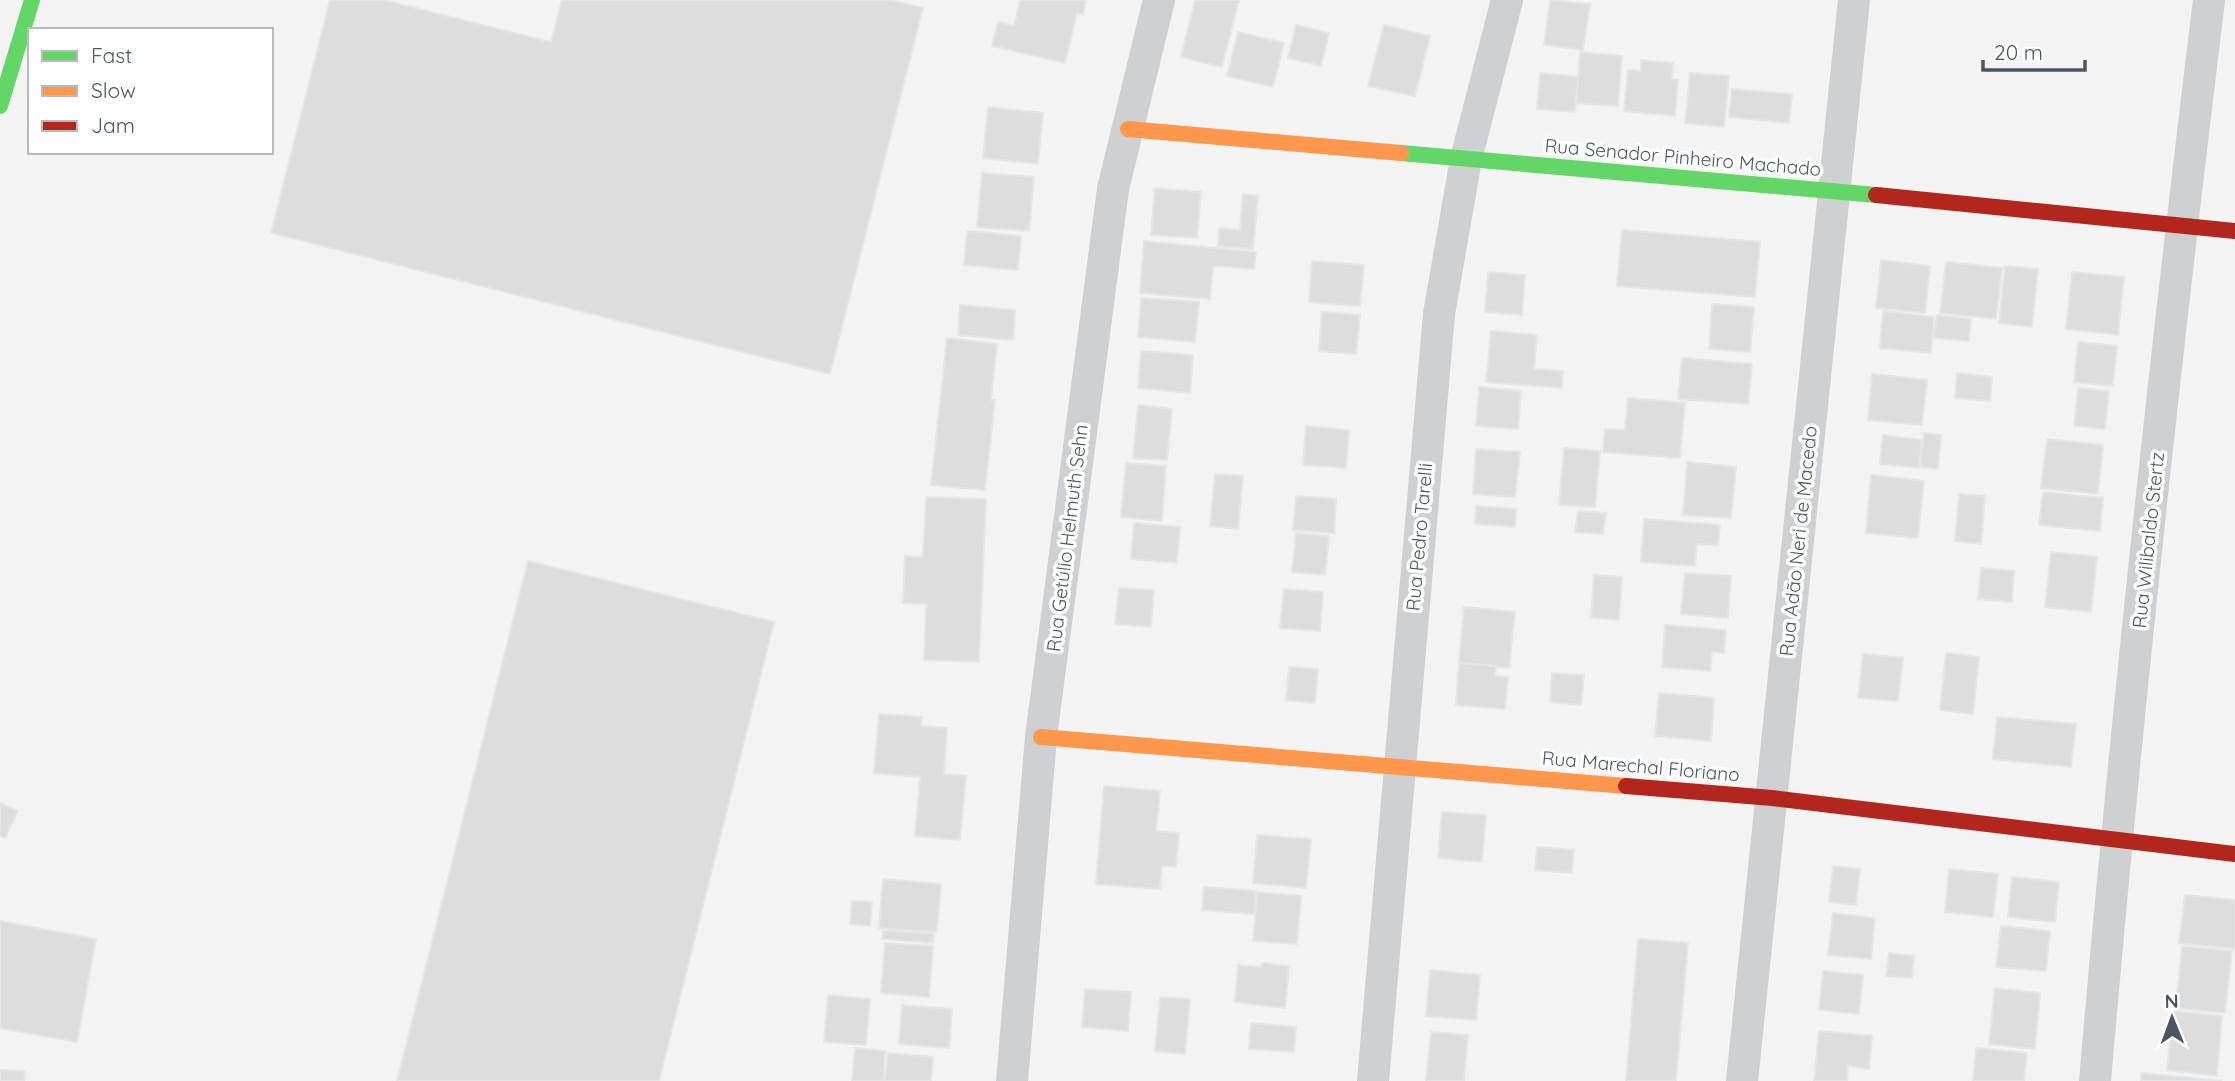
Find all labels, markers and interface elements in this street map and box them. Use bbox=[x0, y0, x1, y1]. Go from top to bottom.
legend bbox=[28, 28, 273, 154]
scale bar bbox=[1983, 28, 2084, 72]
text: 20 m bbox=[1994, 39, 2043, 65]
text: Fast bbox=[91, 42, 132, 68]
text: Slow bbox=[91, 77, 136, 103]
text: Jam bbox=[91, 112, 135, 138]
street label: Rua Senador Pinheiro Machado bbox=[1544, 133, 1822, 181]
street label: Rua Getúlio Helmuth Sehn bbox=[1041, 423, 1093, 653]
street label: Rua Adão Neri de Macedo bbox=[1774, 425, 1822, 657]
street label: Rua Wilibaldo Stertz bbox=[2127, 451, 2169, 629]
street label: Rua Pedro Tarelli bbox=[1401, 462, 1437, 612]
street label: Rua Marechal Floriano bbox=[1541, 745, 1741, 787]
north arrow bbox=[2137, 983, 2207, 1053]
text: N bbox=[2165, 989, 2179, 1013]

